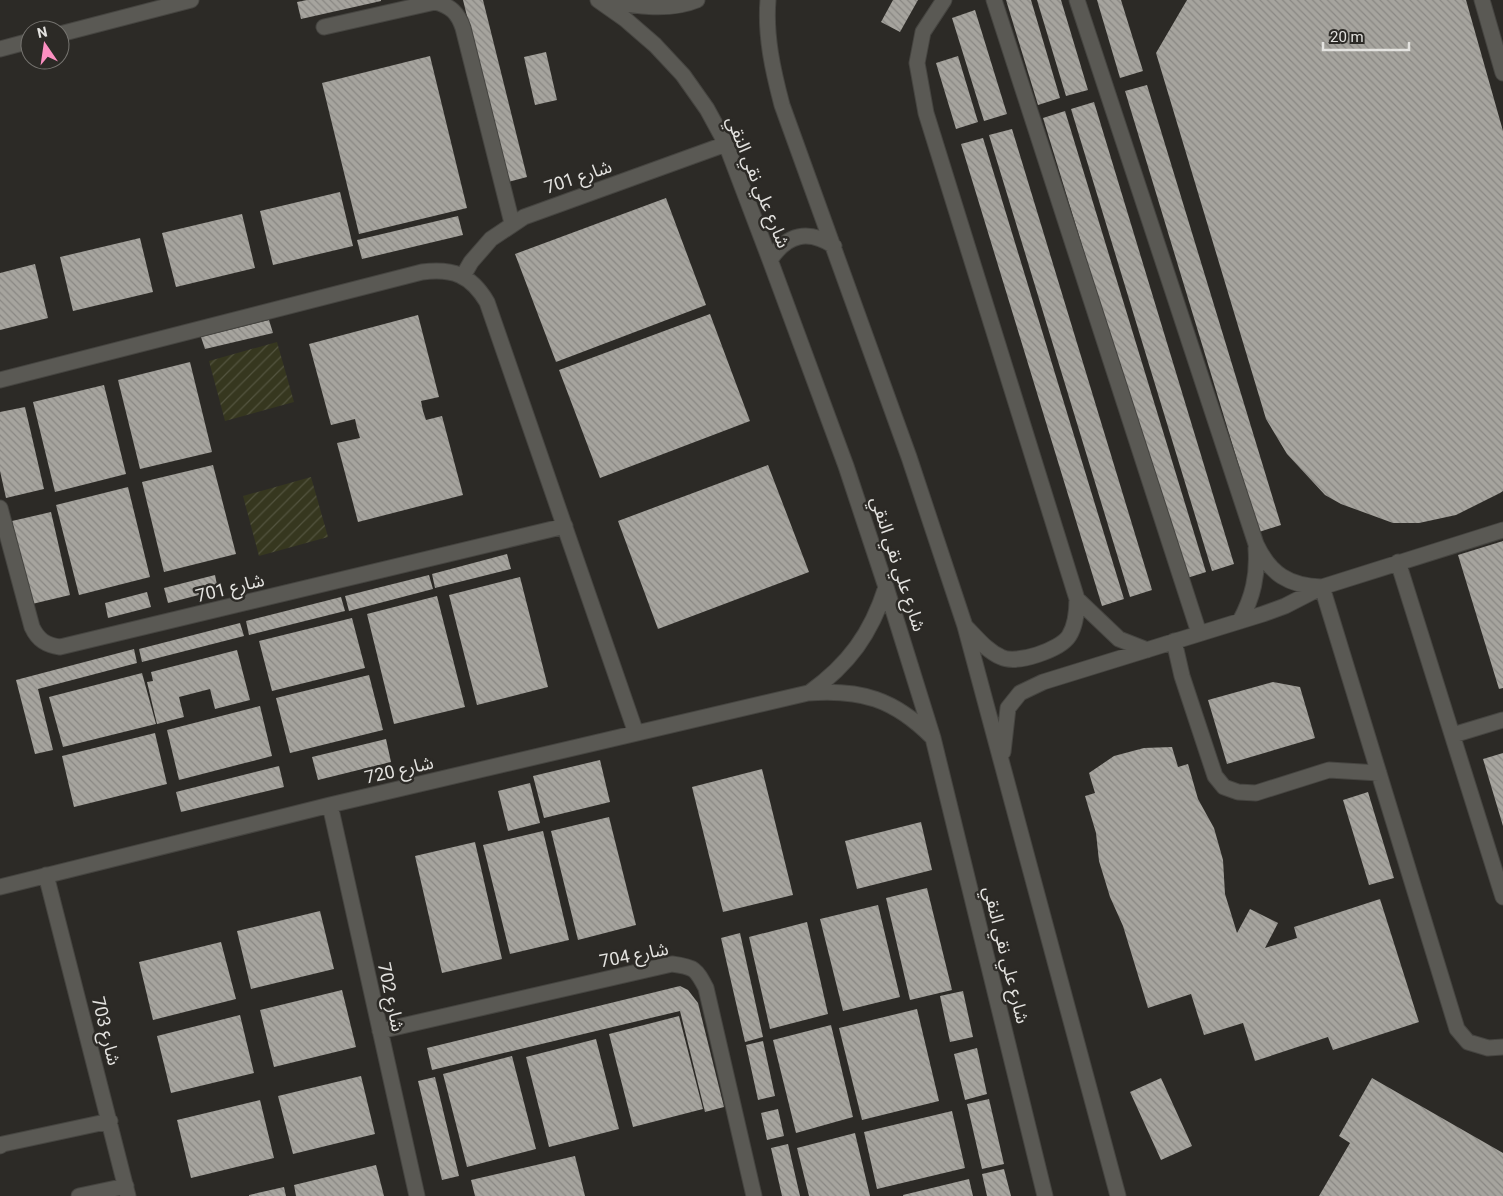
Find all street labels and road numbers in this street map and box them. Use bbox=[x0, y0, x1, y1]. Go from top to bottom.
street label: شارع علي نقي النقي bbox=[719, 113, 795, 252]
street label: شارع 701 bbox=[541, 155, 616, 202]
street label: شارع علي نقي النقي bbox=[863, 494, 930, 635]
street label: شارع 701 bbox=[193, 569, 267, 610]
street label: شارع 720 bbox=[362, 751, 436, 792]
street label: شارع علي نقي النقي bbox=[975, 884, 1034, 1027]
street label: شارع 704 bbox=[598, 938, 671, 975]
street label: شارع 702 bbox=[370, 961, 409, 1034]
street label: شارع 703 bbox=[84, 994, 125, 1068]

